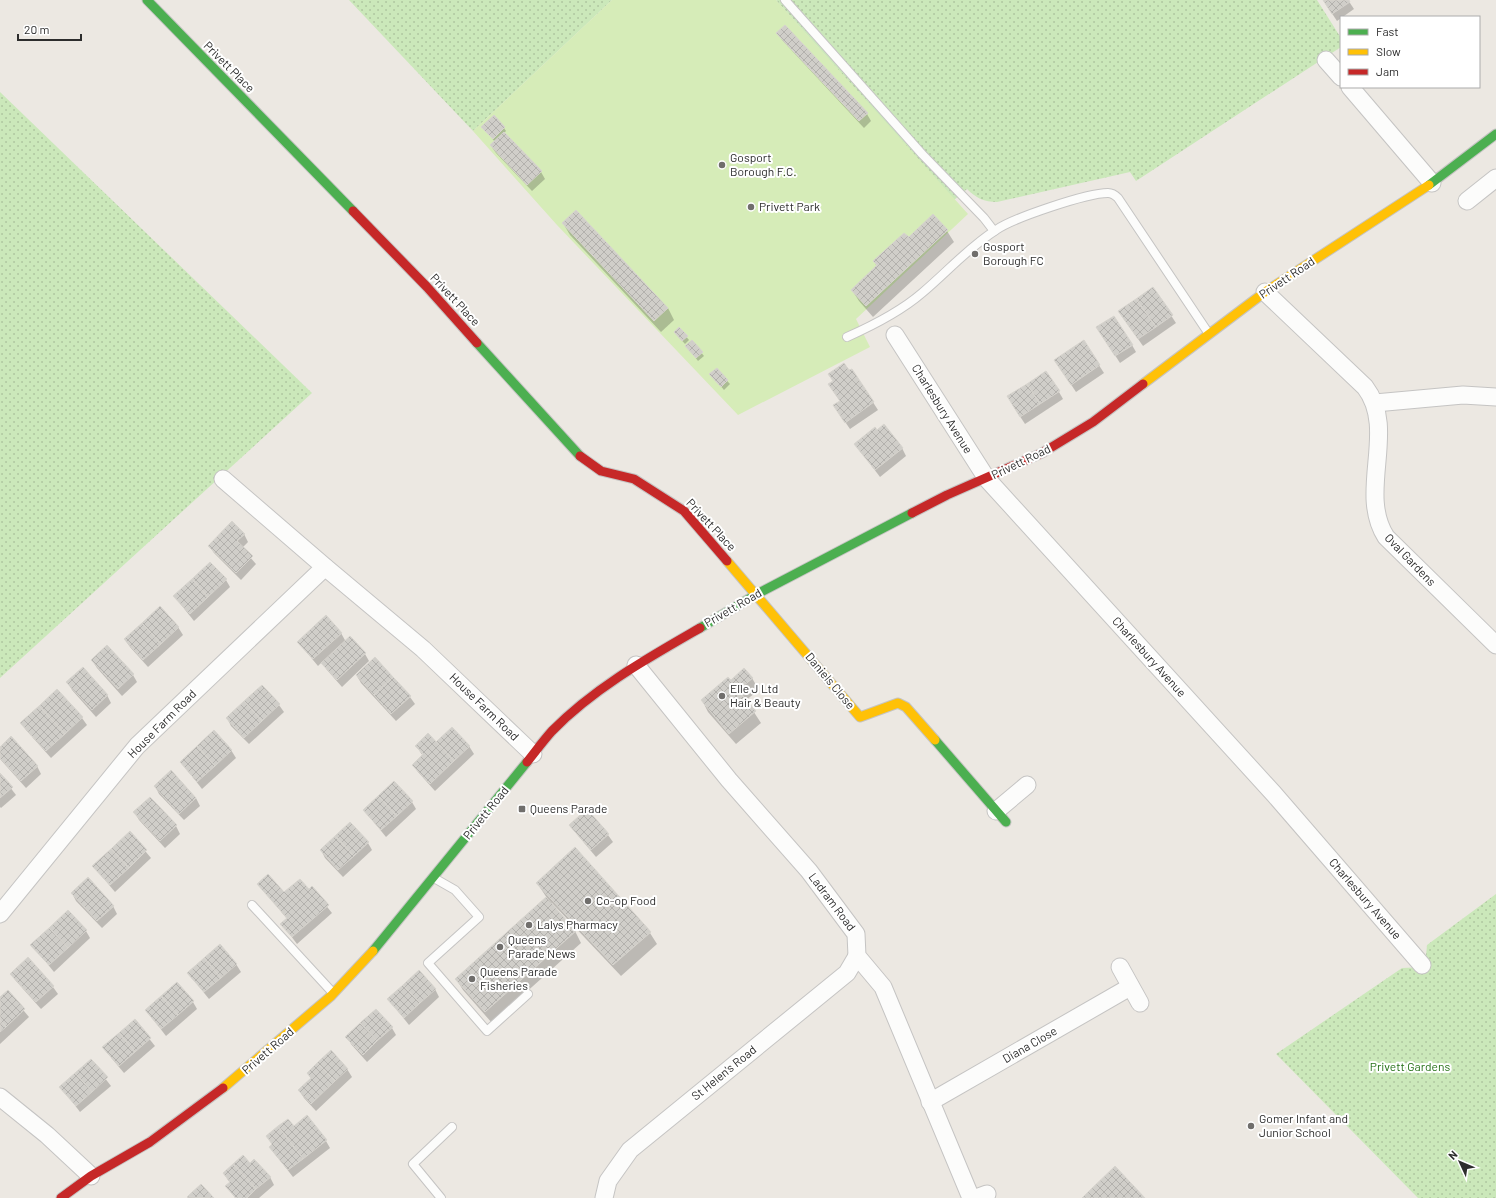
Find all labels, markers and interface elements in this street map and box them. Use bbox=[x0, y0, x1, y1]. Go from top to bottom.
scale bar bbox=[18, 16, 81, 42]
legend bbox=[1340, 16, 1480, 88]
text: 20 m bbox=[24, 22, 50, 36]
text: Fast bbox=[1376, 24, 1399, 38]
street label: Privett Place bbox=[201, 38, 258, 95]
text: Slow bbox=[1376, 44, 1401, 58]
text: Jam bbox=[1376, 64, 1399, 78]
place label: Gosport Borough F.C. bbox=[730, 150, 797, 178]
marker: Gosport Borough F.C. bbox=[717, 160, 727, 170]
place label: Privett Park bbox=[759, 199, 820, 213]
marker: Privett Park bbox=[746, 202, 756, 212]
place label: Gosport Borough FC bbox=[983, 239, 1044, 267]
marker: Gosport Borough FC bbox=[970, 249, 980, 259]
street label: Privett Road bbox=[1256, 253, 1317, 301]
street label: Privett Place bbox=[428, 270, 483, 328]
street label: Charlesbury Avenue bbox=[910, 361, 976, 456]
street label: Privett Road bbox=[989, 441, 1052, 481]
street label: Privett Place bbox=[684, 495, 739, 553]
street label: Oval Gardens bbox=[1382, 530, 1439, 589]
street label: Privett Road bbox=[701, 585, 764, 629]
street label: Charlesbury Avenue bbox=[1110, 613, 1189, 699]
street label: Daniels Close bbox=[803, 649, 858, 711]
street label: House Farm Road bbox=[447, 670, 522, 743]
place label: Elle J Ltd Hair & Beauty bbox=[730, 681, 801, 709]
street label: House Farm Road bbox=[124, 686, 198, 760]
marker: Elle J Ltd Hair & Beauty bbox=[717, 691, 727, 701]
street label: Privett Road bbox=[460, 783, 511, 842]
place label: Queens Parade bbox=[530, 801, 607, 815]
marker: Queens Parade bbox=[517, 804, 527, 814]
street label: Charlesbury Avenue bbox=[1327, 855, 1405, 942]
street label: Ladram Road bbox=[806, 870, 859, 933]
place label: Co-op Food bbox=[596, 893, 656, 907]
marker: Co-op Food bbox=[583, 896, 593, 906]
place label: Lalys Pharmacy bbox=[537, 917, 618, 931]
marker: Lalys Pharmacy bbox=[524, 920, 534, 930]
place label: Queens Parade News bbox=[508, 932, 576, 960]
marker: Queens Parade News bbox=[495, 942, 505, 952]
place label: Queens Parade Fisheries bbox=[480, 964, 557, 992]
marker: Queens Parade Fisheries bbox=[467, 974, 477, 984]
street label: Diana Close bbox=[1000, 1023, 1059, 1065]
street label: Privett Road bbox=[239, 1024, 296, 1077]
street label: St Helen's Road bbox=[688, 1042, 759, 1103]
park label: Privett Gardens bbox=[1370, 1059, 1450, 1073]
place label: Gomer Infant and Junior School bbox=[1259, 1111, 1348, 1139]
marker: Gomer Infant and Junior School bbox=[1246, 1121, 1256, 1131]
north arrow bbox=[1440, 1142, 1480, 1182]
text: N bbox=[1445, 1148, 1460, 1162]

